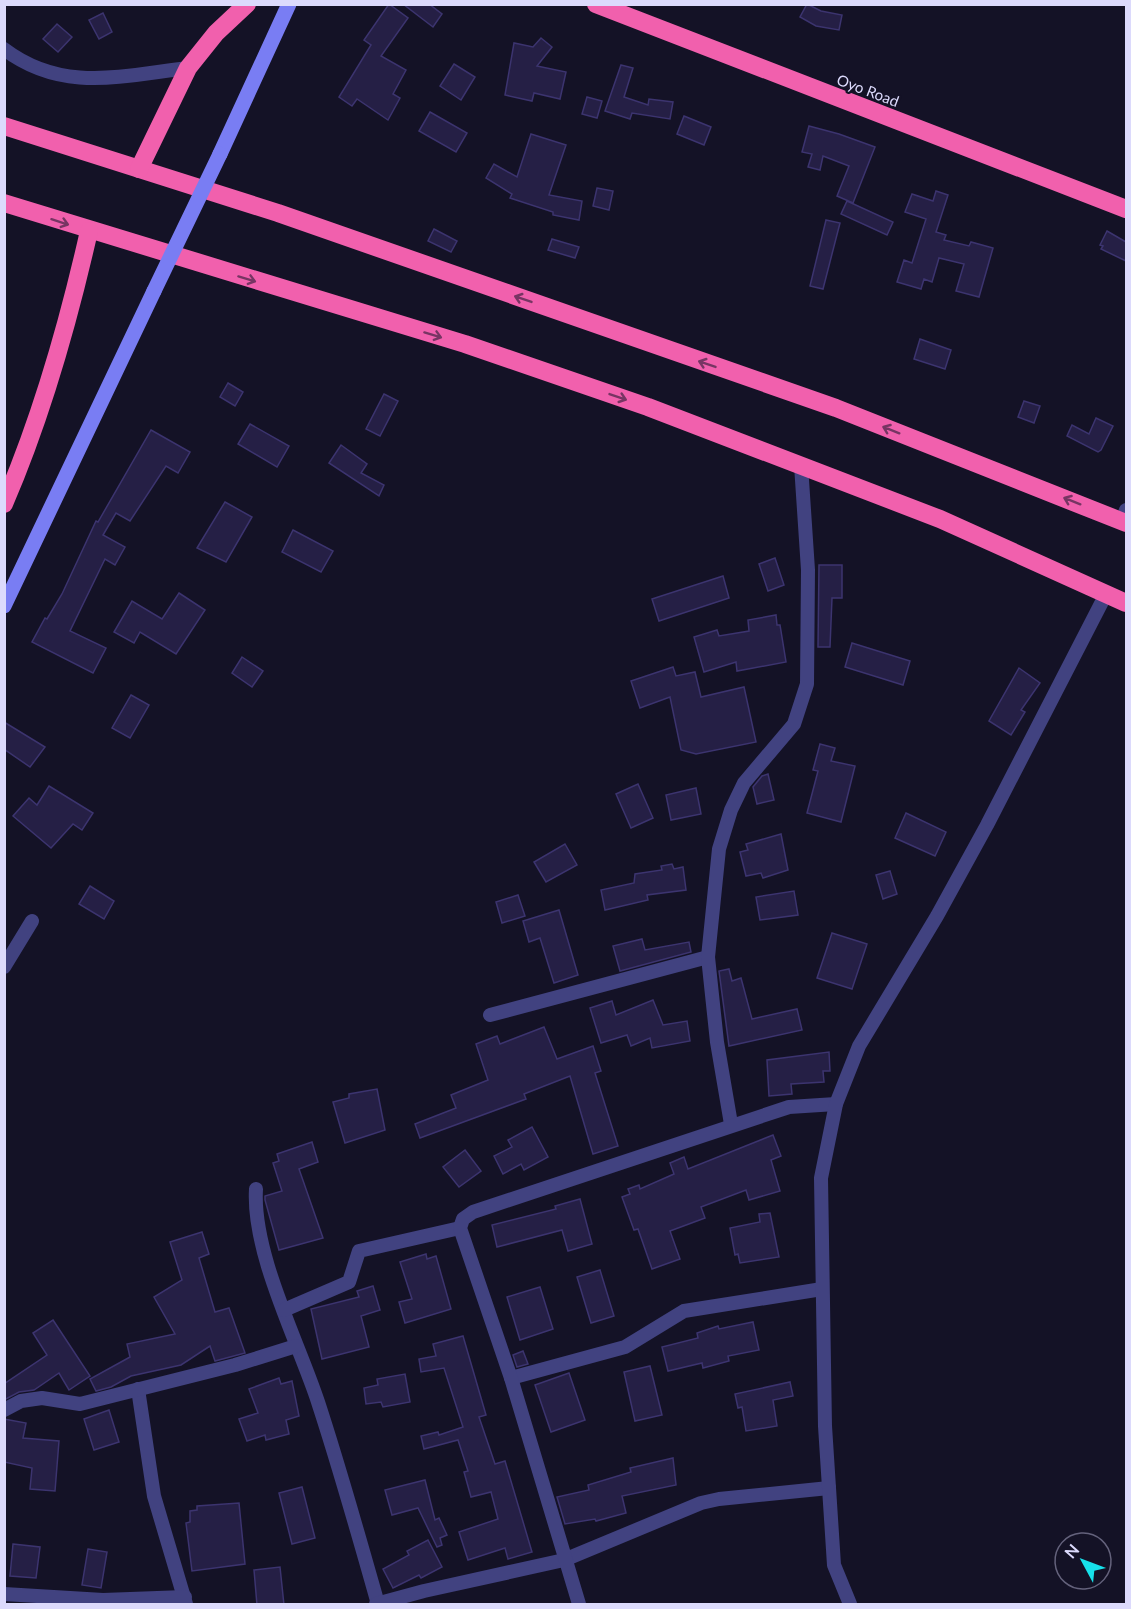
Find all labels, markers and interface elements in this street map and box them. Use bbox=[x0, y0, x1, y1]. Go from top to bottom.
street label: Oyo Road bbox=[834, 70, 902, 110]
one-way arrow bbox=[50, 217, 69, 228]
one-way arrow bbox=[237, 274, 256, 285]
one-way arrow bbox=[514, 293, 533, 304]
one-way arrow bbox=[423, 330, 442, 341]
one-way arrow bbox=[698, 357, 717, 368]
one-way arrow bbox=[608, 392, 627, 403]
one-way arrow bbox=[882, 423, 901, 434]
one-way arrow bbox=[1063, 495, 1082, 506]
north arrow bbox=[1053, 1531, 1113, 1591]
text: N bbox=[1060, 1540, 1083, 1562]

